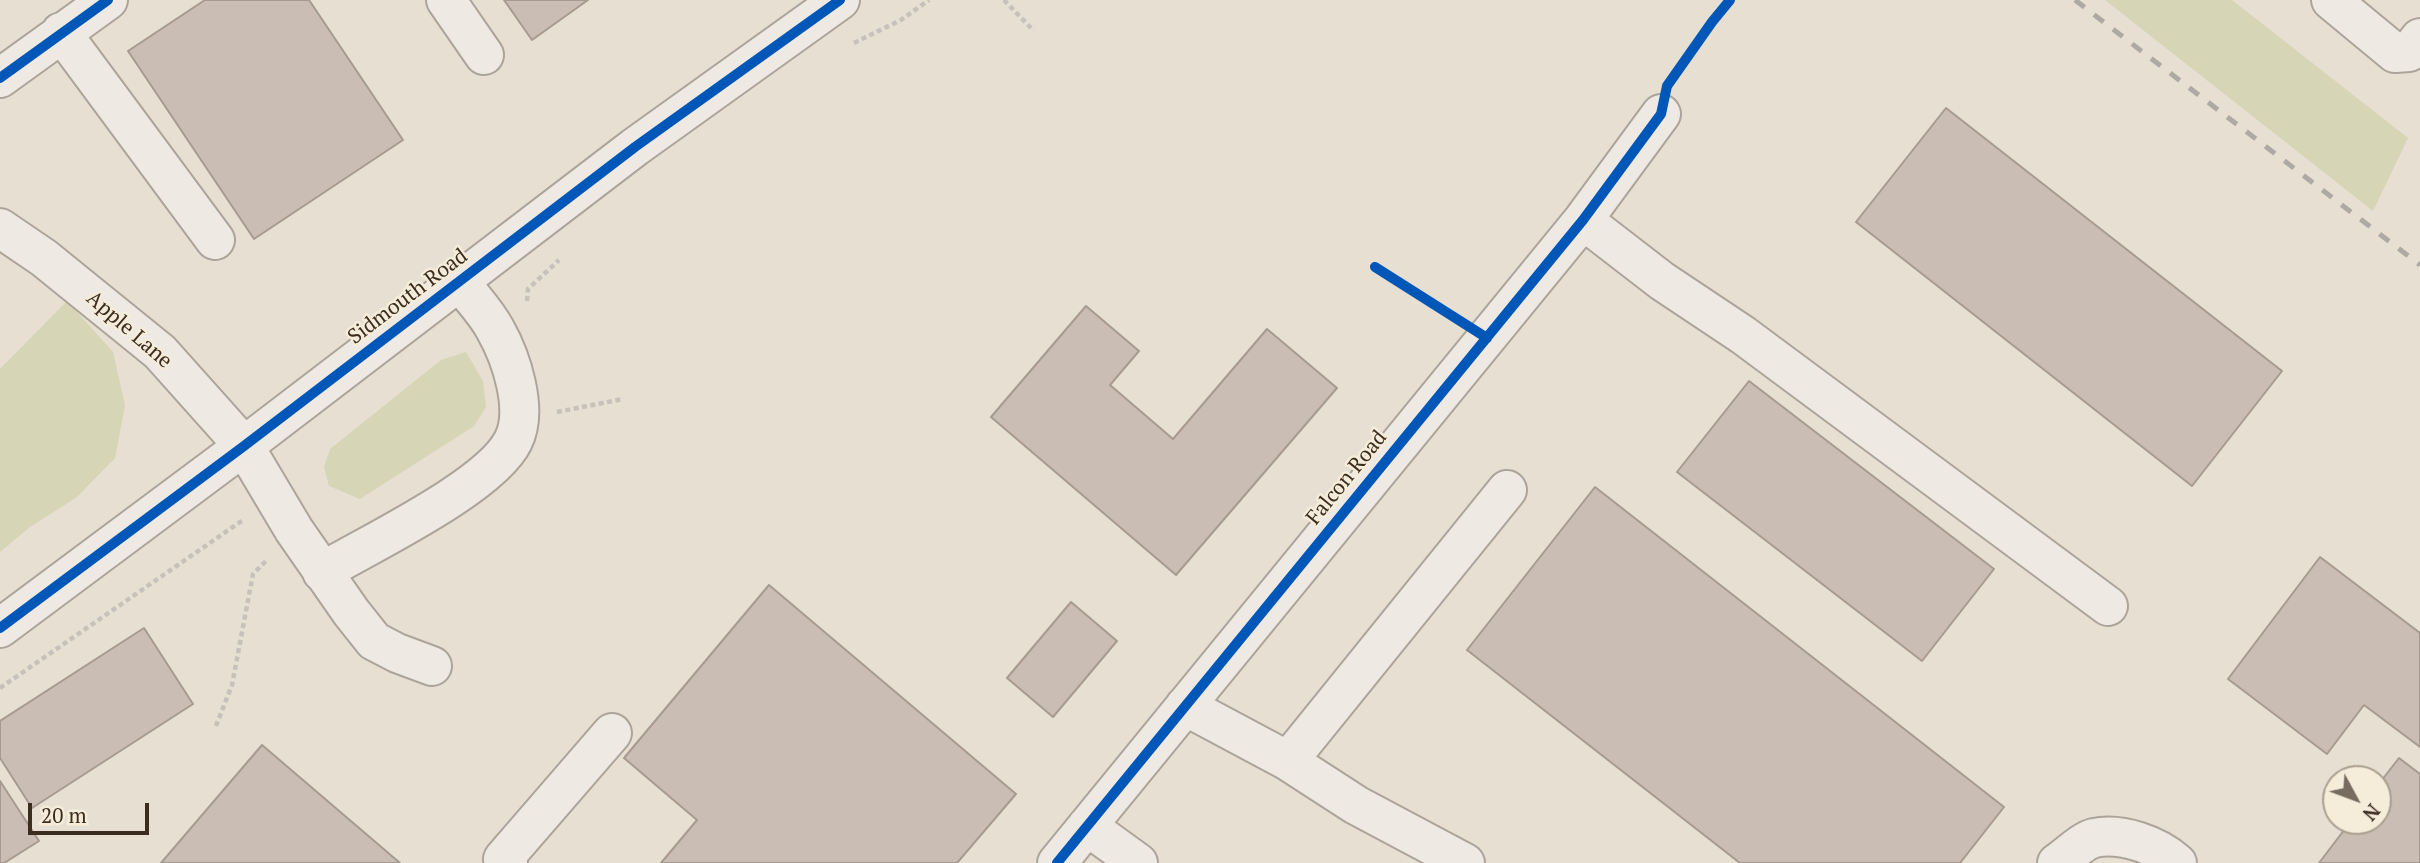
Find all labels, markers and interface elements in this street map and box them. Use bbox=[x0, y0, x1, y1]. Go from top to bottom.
street label: Sidmouth Road bbox=[343, 244, 473, 350]
street label: Apple Lane bbox=[81, 286, 177, 374]
street label: Falcon Road bbox=[1301, 426, 1393, 530]
north arrow bbox=[2322, 765, 2392, 835]
scale bar bbox=[32, 790, 152, 834]
text: N bbox=[2358, 799, 2386, 826]
text: 20 m bbox=[41, 801, 87, 829]

